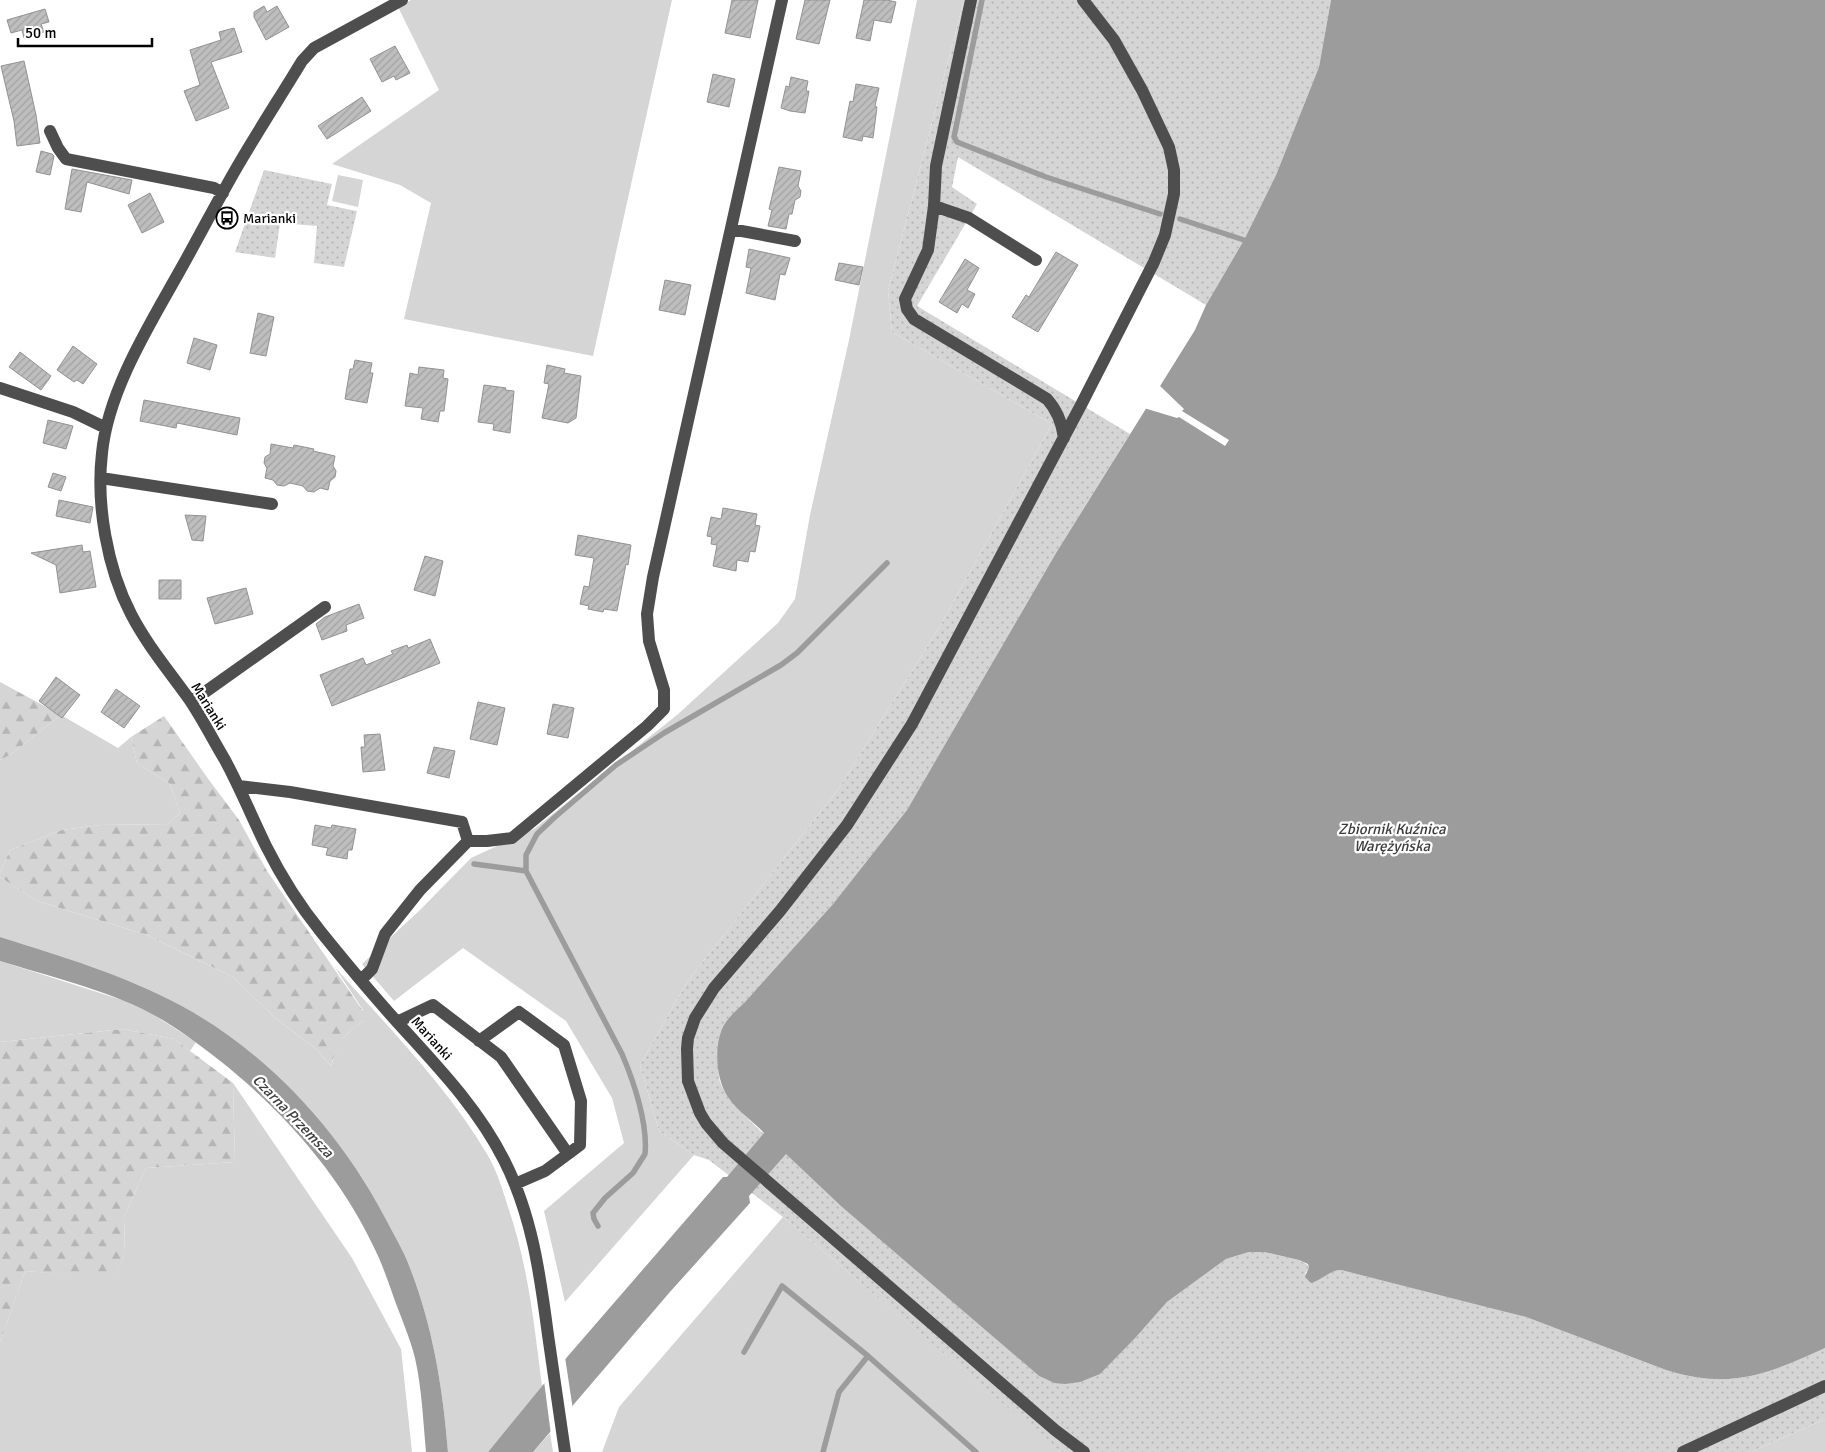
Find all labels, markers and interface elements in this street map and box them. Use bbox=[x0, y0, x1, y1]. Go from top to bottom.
scale bar bbox=[18, 15, 151, 47]
text: 50 m bbox=[25, 24, 56, 42]
bus stop icon: Marianki bbox=[215, 206, 239, 230]
place label: Marianki bbox=[243, 210, 296, 227]
street label: Marianki bbox=[187, 679, 230, 733]
water label: Zbiornik Kuźnica Warężyńska bbox=[1338, 820, 1446, 855]
street label: Marianki bbox=[408, 1013, 456, 1064]
water label: Czarna Przemsza bbox=[249, 1071, 337, 1162]

